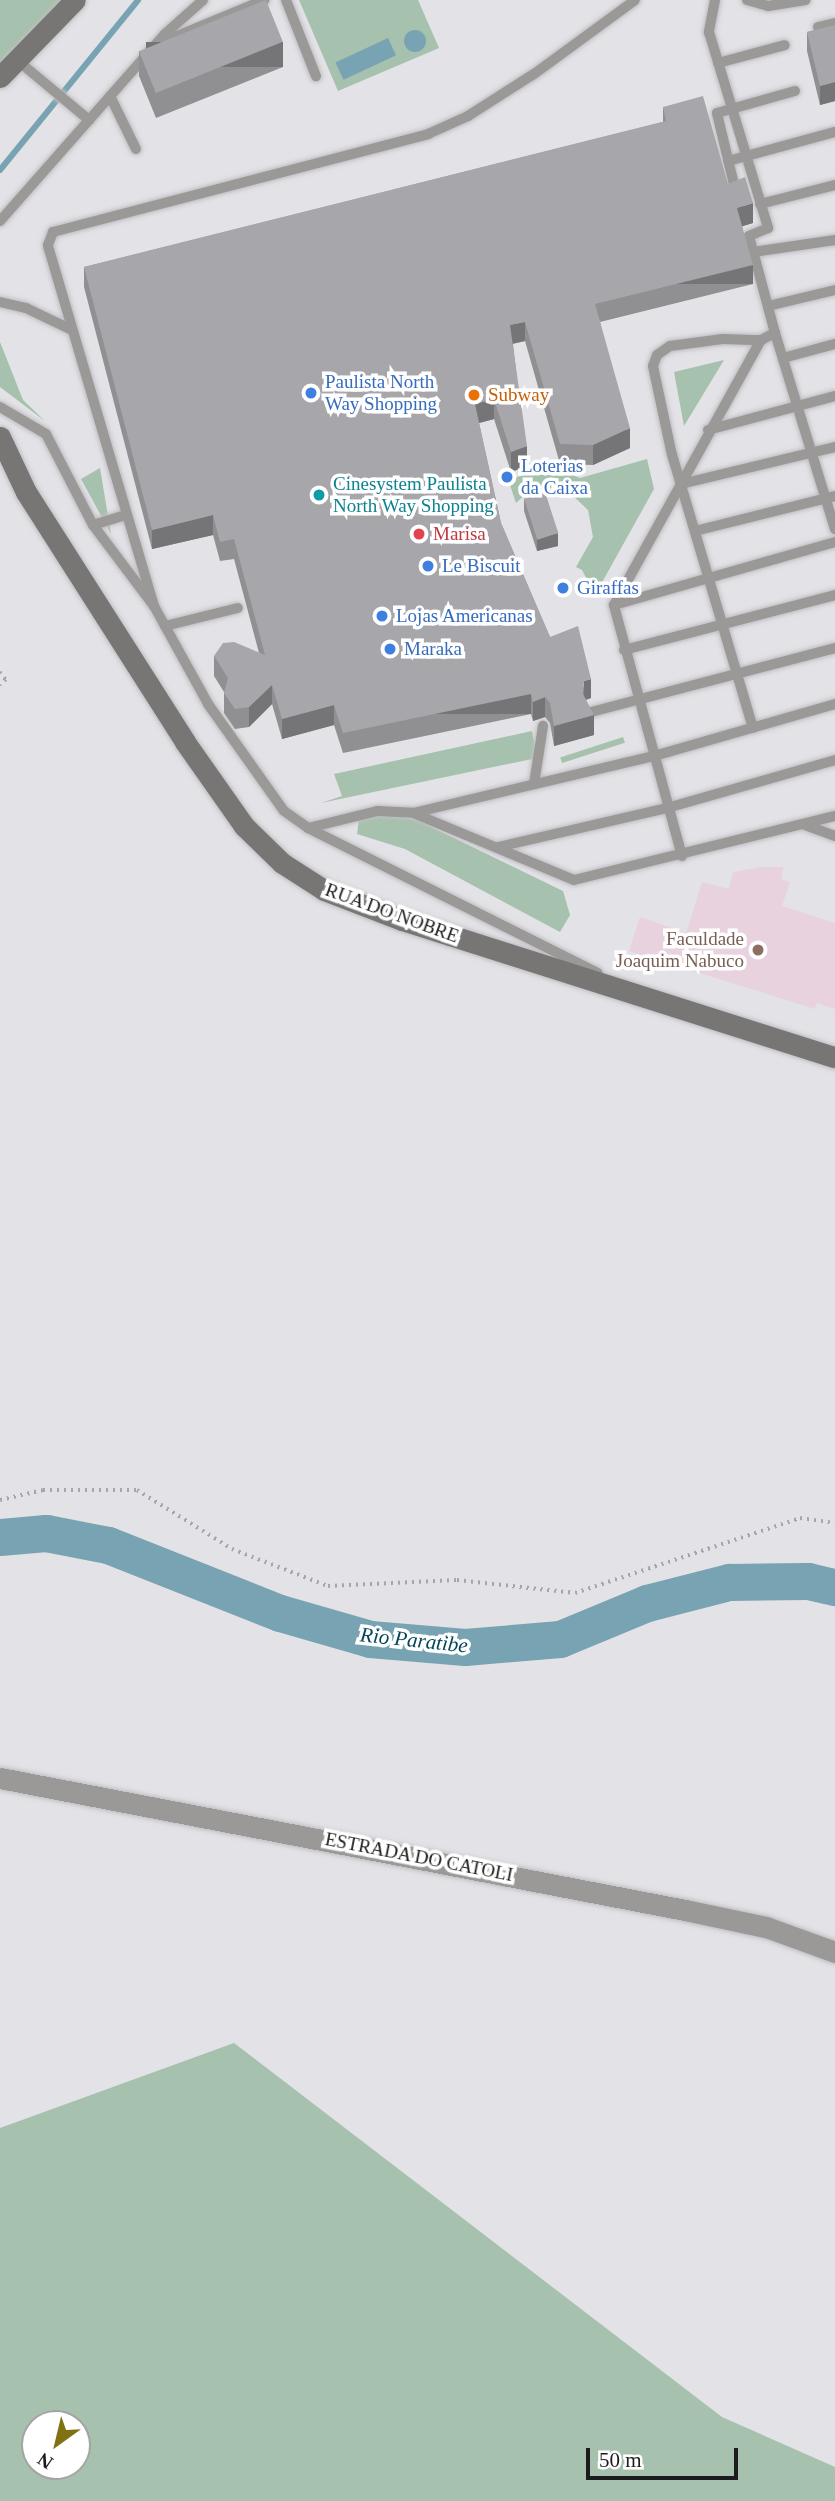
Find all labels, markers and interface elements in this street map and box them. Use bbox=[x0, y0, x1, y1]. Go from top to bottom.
place label: Paulista North Way Shopping bbox=[325, 371, 437, 415]
place label: Subway bbox=[488, 384, 549, 406]
marker: Paulista North Way Shopping bbox=[303, 385, 319, 401]
marker: Subway bbox=[466, 387, 482, 403]
place label: Loterias da Caixa bbox=[521, 455, 588, 499]
marker: Loterias da Caixa bbox=[499, 469, 515, 485]
place label: Cinesystem Paulista North Way Shopping bbox=[333, 473, 494, 517]
marker: Cinesystem Paulista North Way Shopping bbox=[311, 487, 327, 503]
place label: Marisa bbox=[433, 523, 486, 545]
marker: Marisa bbox=[411, 526, 427, 542]
place label: Le Biscuit bbox=[442, 555, 521, 577]
marker: Le Biscuit bbox=[420, 558, 436, 574]
place label: Giraffas bbox=[577, 577, 639, 599]
marker: Giraffas bbox=[555, 580, 571, 596]
place label: Lojas Americanas bbox=[396, 605, 534, 627]
marker: Lojas Americanas bbox=[374, 608, 390, 624]
place label: Maraka bbox=[404, 638, 462, 660]
marker: Maraka bbox=[382, 641, 398, 657]
street label: RUA DO NOBRE bbox=[322, 878, 462, 948]
place label: Faculdade Joaquim Nabuco bbox=[616, 928, 744, 972]
marker: Faculdade Joaquim Nabuco bbox=[750, 942, 766, 958]
water label: Rio Paratibe bbox=[359, 1622, 469, 1658]
street label: ESTRADA DO CATOLI bbox=[323, 1828, 515, 1886]
north arrow bbox=[21, 2410, 91, 2480]
scale bar bbox=[590, 2434, 742, 2478]
text: 50 m bbox=[599, 2448, 642, 2472]
text: N bbox=[34, 2449, 57, 2474]

